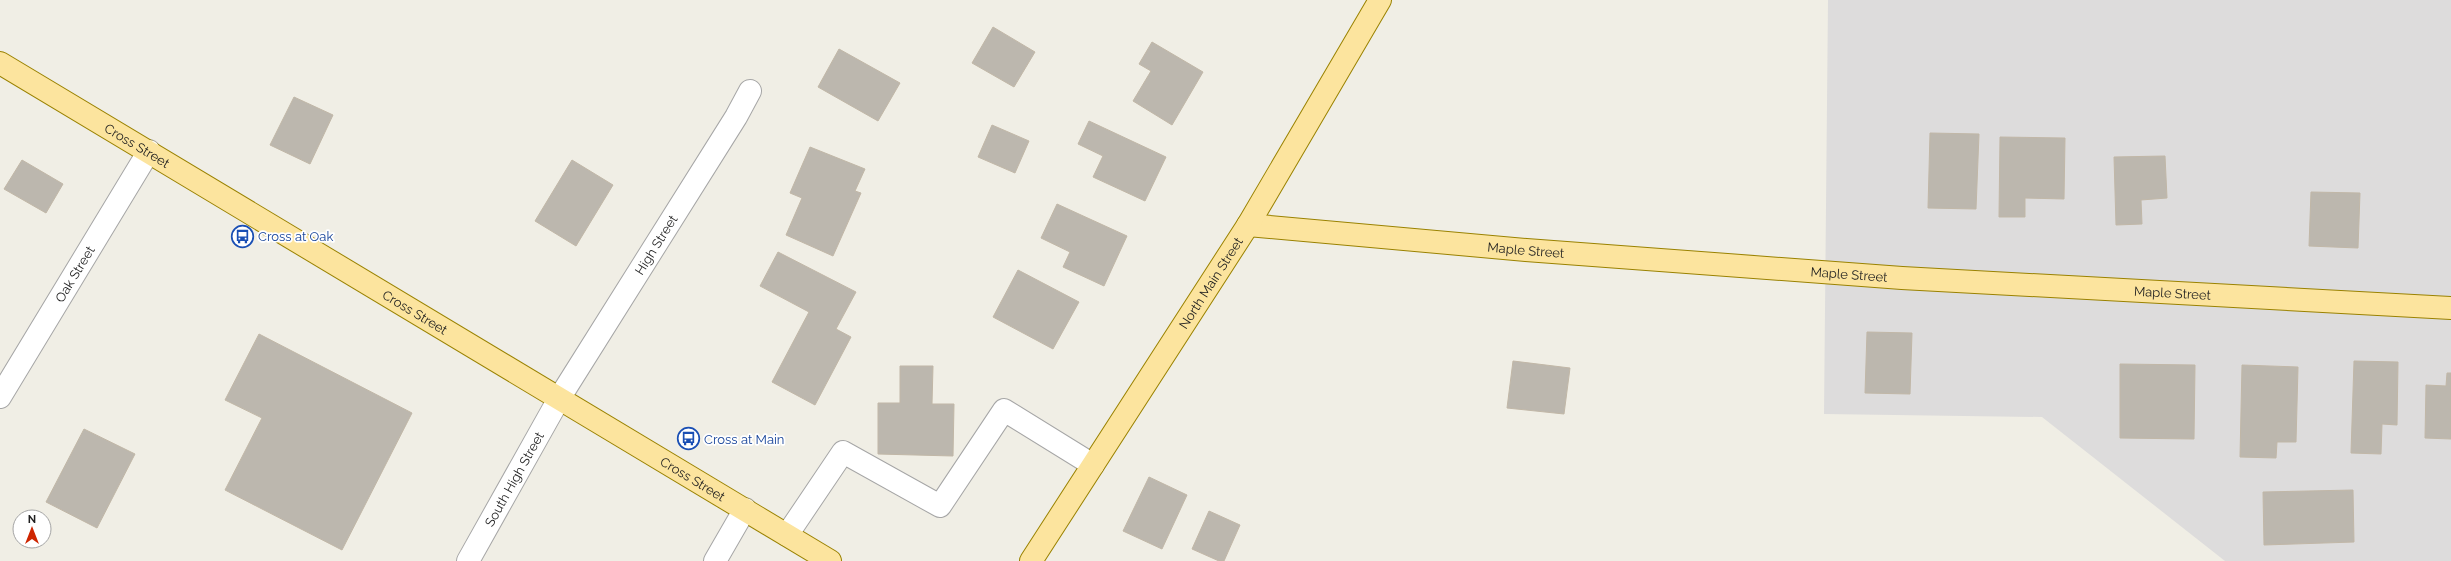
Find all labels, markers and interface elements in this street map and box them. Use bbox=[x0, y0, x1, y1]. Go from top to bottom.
street label: Cross Street bbox=[102, 121, 173, 171]
street label: High Street bbox=[632, 212, 681, 277]
bus stop icon: Cross at Oak bbox=[229, 223, 255, 249]
place label: Cross at Oak bbox=[258, 229, 333, 244]
street label: North Main Street bbox=[1176, 234, 1246, 332]
street label: Maple Street bbox=[1487, 240, 1565, 261]
street label: Oak Street bbox=[52, 243, 98, 305]
street label: Maple Street bbox=[1810, 264, 1889, 285]
street label: Maple Street bbox=[2134, 284, 2212, 303]
street label: Cross Street bbox=[380, 287, 450, 338]
bus stop icon: Cross at Main bbox=[675, 426, 701, 452]
street label: South High Street bbox=[482, 429, 547, 529]
place label: Cross at Main bbox=[704, 432, 784, 447]
street label: Cross Street bbox=[657, 454, 728, 505]
north arrow bbox=[12, 509, 52, 549]
text: N bbox=[28, 513, 36, 526]

